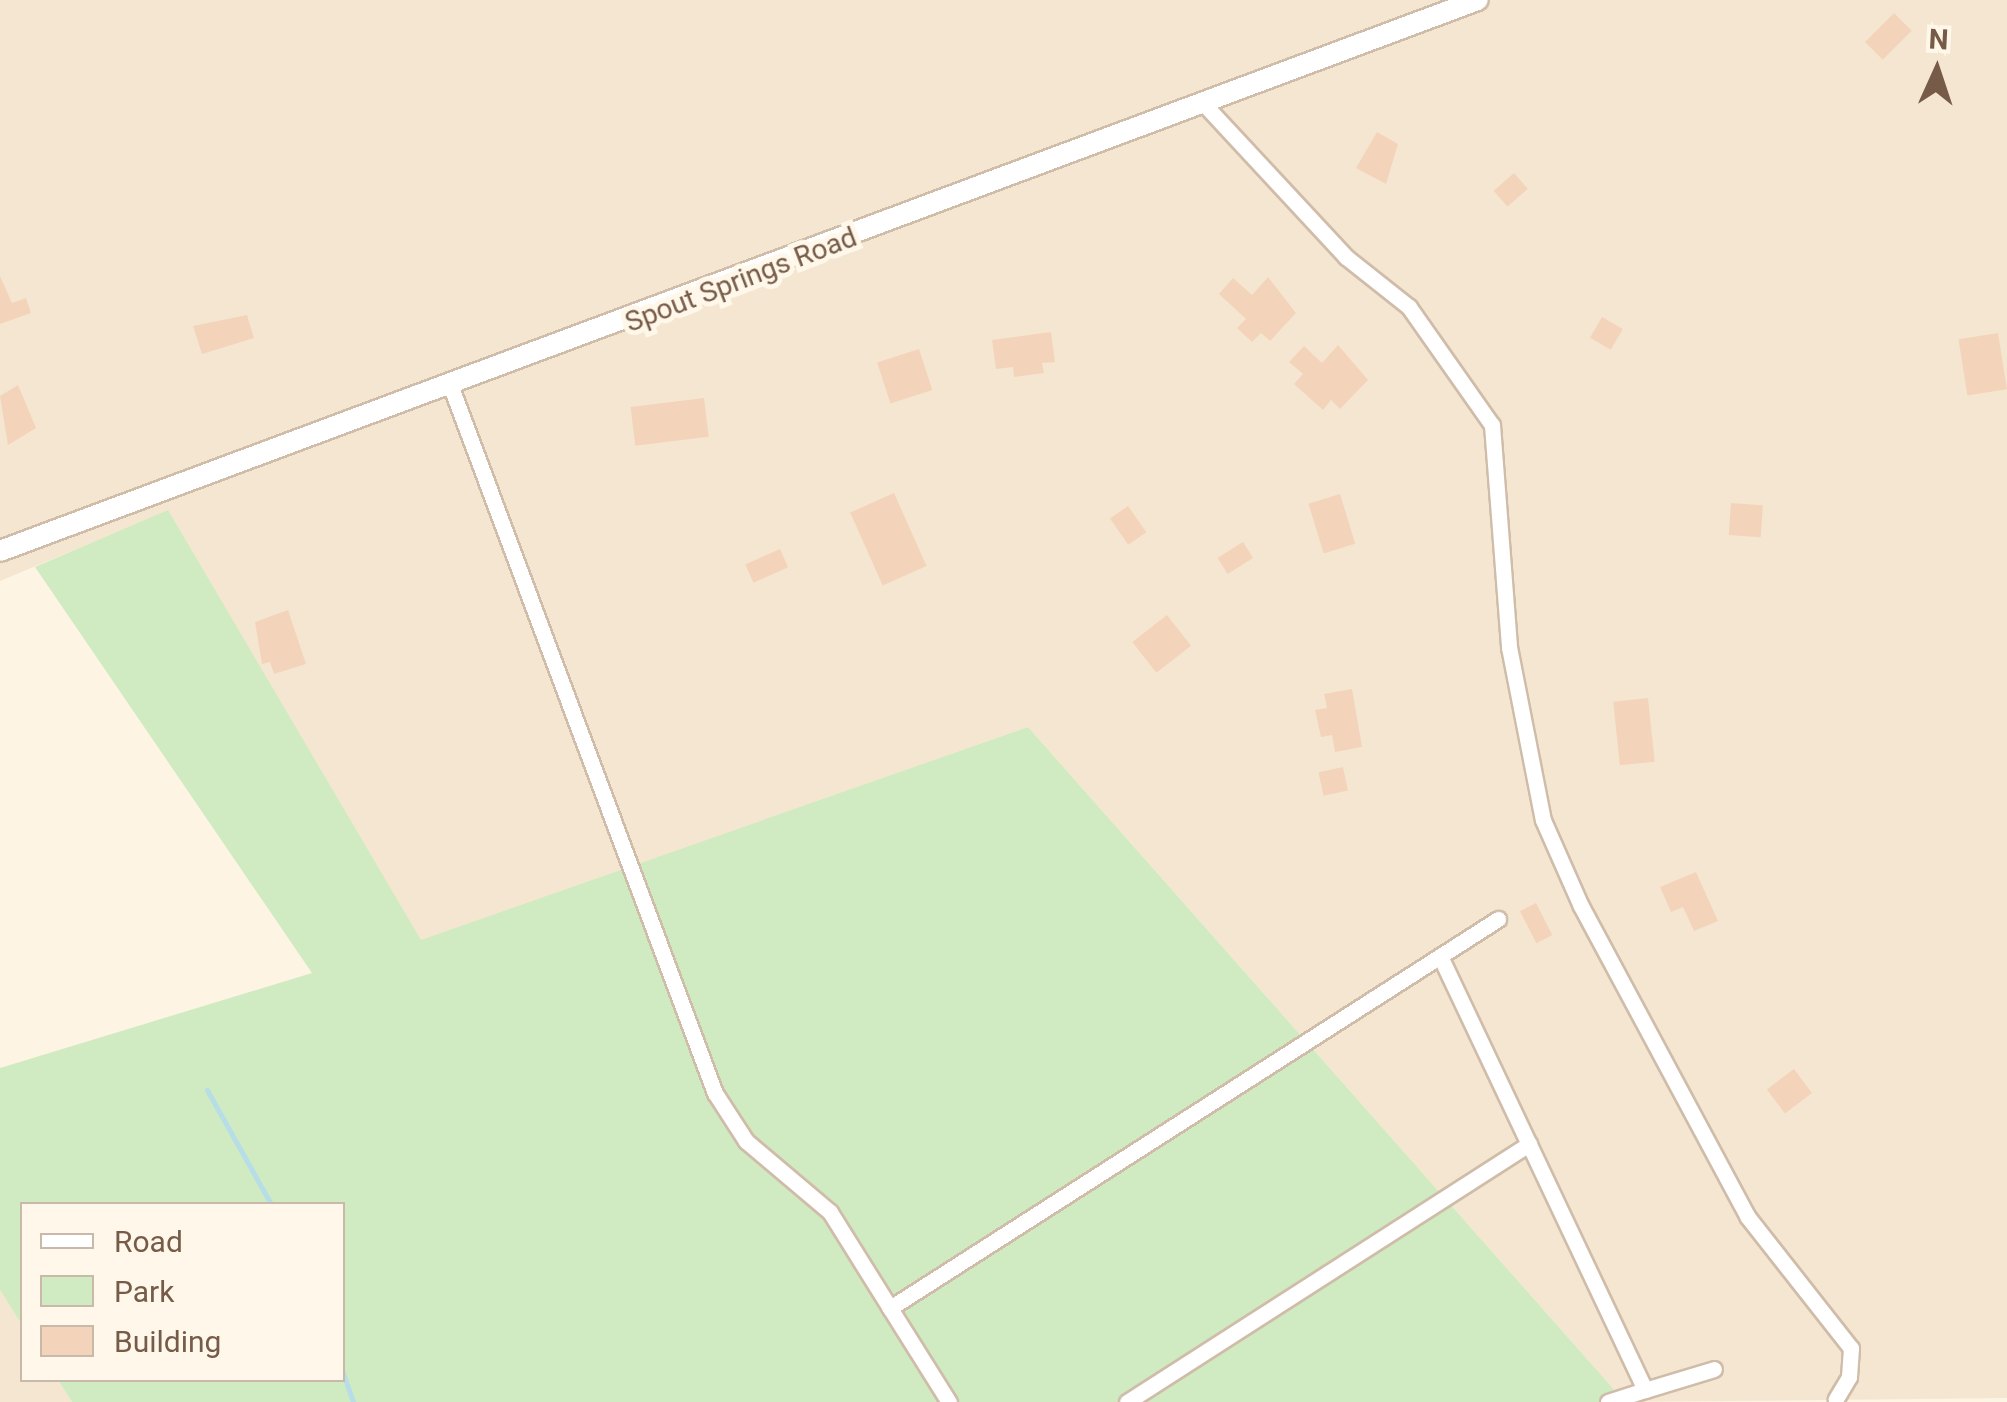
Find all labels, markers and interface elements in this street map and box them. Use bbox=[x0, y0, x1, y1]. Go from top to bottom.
north arrow bbox=[1887, 20, 1987, 120]
text: N bbox=[1928, 23, 1949, 57]
street label: Spout Springs Road bbox=[620, 220, 862, 340]
legend bbox=[20, 1202, 345, 1382]
text: Road bbox=[114, 1224, 183, 1259]
text: Park bbox=[114, 1274, 174, 1309]
text: Building bbox=[114, 1324, 221, 1359]

